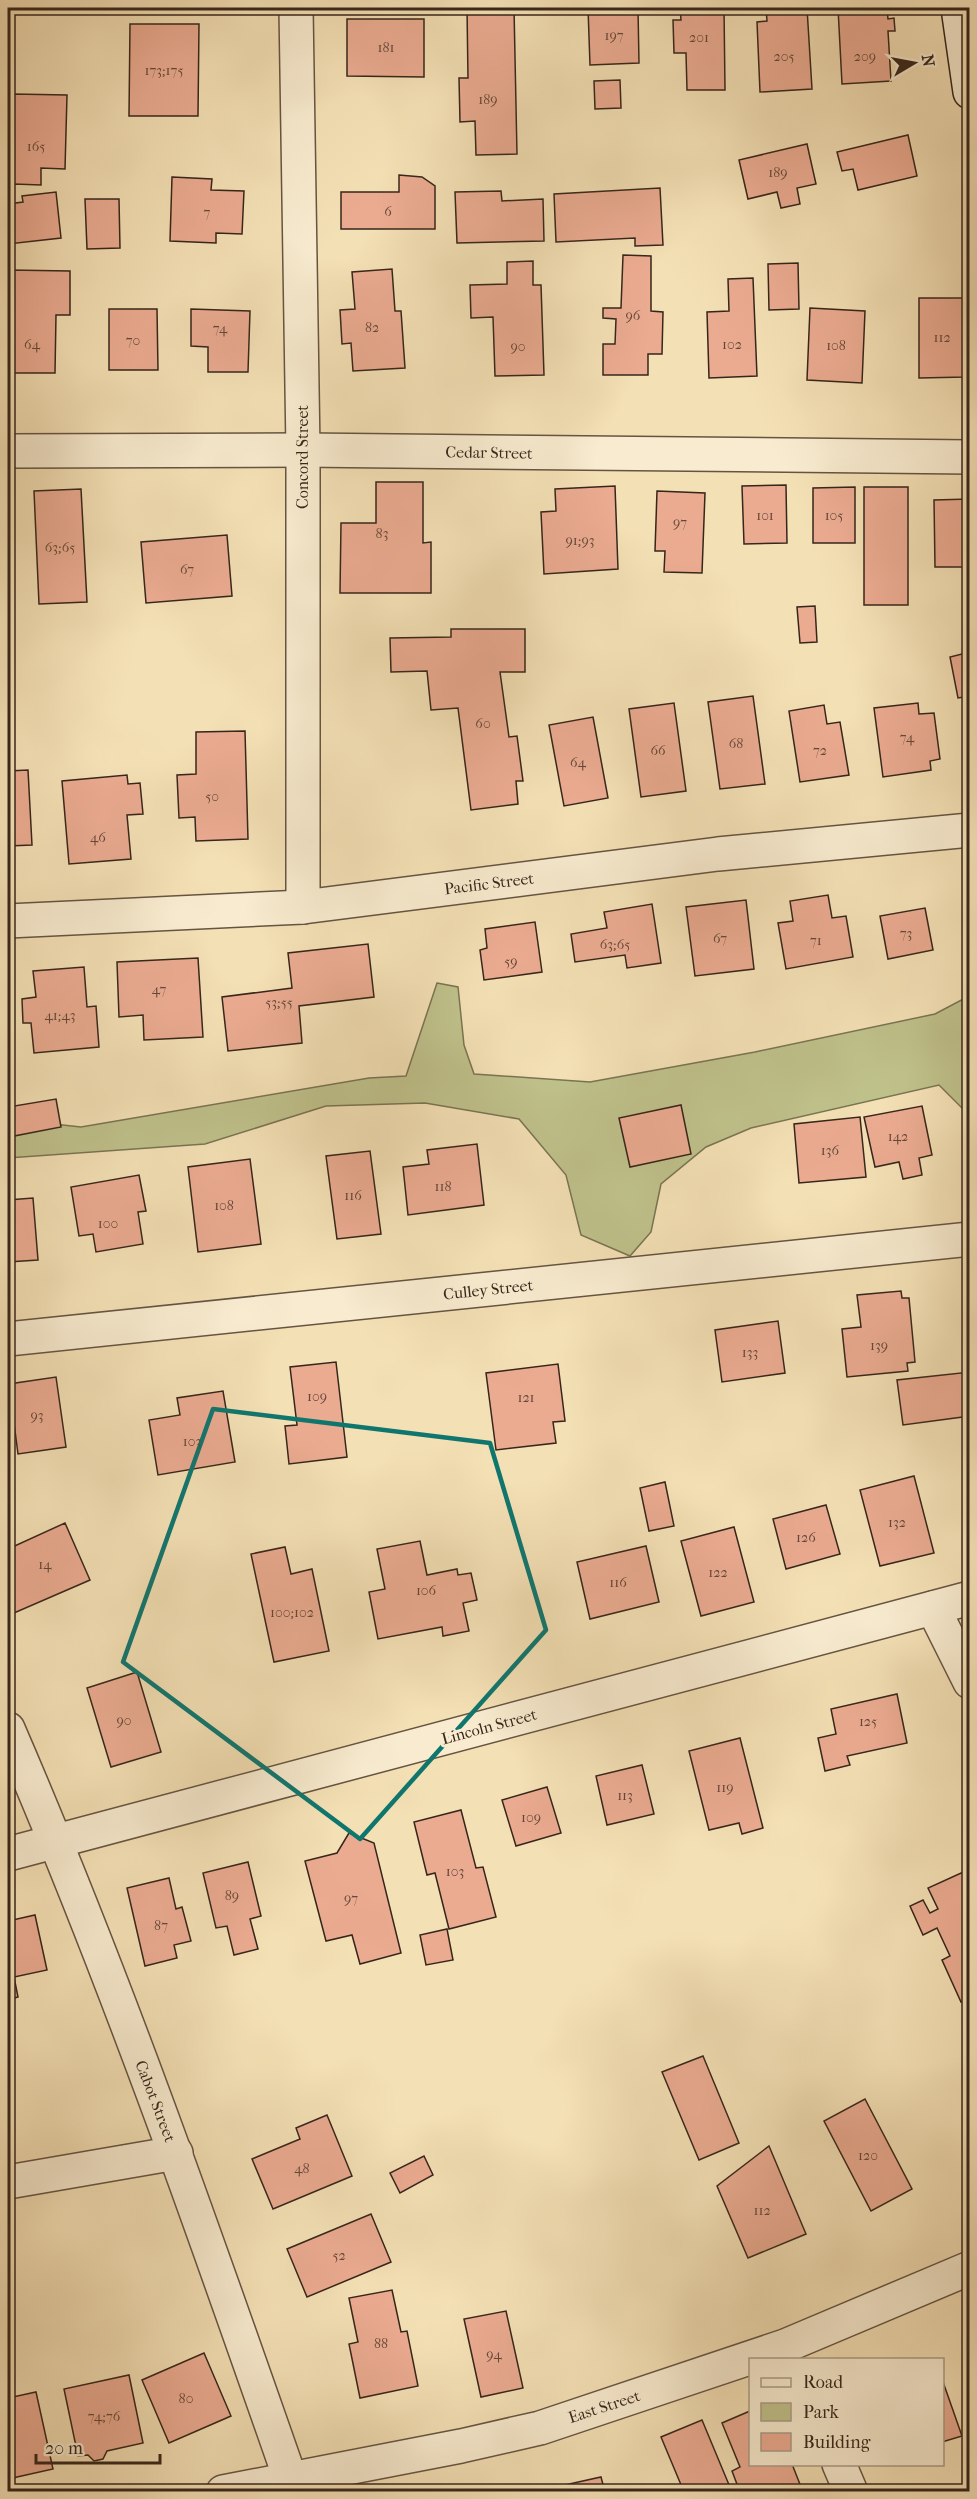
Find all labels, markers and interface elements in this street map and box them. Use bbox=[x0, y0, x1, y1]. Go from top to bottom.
house number: 197 bbox=[604, 27, 624, 44]
house number: 201 bbox=[689, 29, 709, 46]
north arrow bbox=[884, 33, 944, 93]
house number: 181 bbox=[377, 39, 395, 56]
house number: 205 bbox=[774, 48, 794, 65]
house number: 209 bbox=[854, 48, 876, 65]
text: N bbox=[918, 53, 939, 69]
house number: 173;175 bbox=[145, 62, 183, 79]
house number: 189 bbox=[478, 91, 498, 108]
house number: 165 bbox=[27, 138, 45, 155]
house number: 189 bbox=[768, 164, 788, 181]
house number: 6 bbox=[384, 203, 392, 220]
house number: 7 bbox=[204, 204, 211, 221]
house number: 96 bbox=[626, 307, 641, 324]
house number: 82 bbox=[365, 319, 379, 336]
house number: 74 bbox=[213, 320, 228, 337]
house number: 112 bbox=[933, 329, 951, 346]
house number: 70 bbox=[126, 332, 140, 349]
house number: 64 bbox=[24, 336, 41, 353]
house number: 102 bbox=[722, 336, 742, 353]
house number: 108 bbox=[826, 337, 846, 354]
house number: 90 bbox=[510, 338, 526, 355]
street label: Concord Street bbox=[293, 405, 312, 509]
street label: Cedar Street bbox=[445, 442, 533, 463]
house number: 101 bbox=[756, 507, 774, 524]
house number: 105 bbox=[825, 507, 843, 524]
house number: 97 bbox=[673, 514, 687, 531]
house number: 83 bbox=[376, 525, 388, 542]
house number: 91;93 bbox=[566, 532, 595, 549]
house number: 63;65 bbox=[45, 539, 75, 556]
house number: 67 bbox=[180, 561, 194, 578]
house number: 60 bbox=[475, 715, 491, 732]
house number: 74 bbox=[900, 729, 915, 746]
house number: 68 bbox=[729, 735, 743, 752]
house number: 66 bbox=[650, 742, 666, 759]
house number: 72 bbox=[813, 742, 827, 759]
house number: 64 bbox=[570, 754, 587, 771]
house number: 50 bbox=[205, 788, 219, 805]
house number: 46 bbox=[90, 829, 106, 846]
street label: Pacific Street bbox=[443, 869, 535, 898]
house number: 73 bbox=[900, 925, 912, 942]
house number: 67 bbox=[713, 930, 727, 947]
house number: 71 bbox=[810, 932, 822, 949]
house number: 63;65 bbox=[600, 936, 630, 953]
house number: 59 bbox=[504, 953, 518, 970]
house number: 47 bbox=[152, 981, 167, 998]
house number: 53;55 bbox=[265, 994, 293, 1011]
house number: 41;43 bbox=[45, 1007, 75, 1024]
house number: 142 bbox=[888, 1128, 908, 1145]
house number: 136 bbox=[821, 1142, 840, 1159]
house number: 118 bbox=[434, 1178, 452, 1195]
house number: 116 bbox=[344, 1187, 362, 1204]
house number: 108 bbox=[214, 1197, 234, 1214]
house number: 100 bbox=[98, 1215, 118, 1232]
street label: Culley Street bbox=[442, 1275, 534, 1304]
house number: 139 bbox=[870, 1337, 888, 1354]
house number: 133 bbox=[742, 1344, 758, 1361]
house number: 109 bbox=[307, 1388, 327, 1405]
house number: 121 bbox=[517, 1389, 535, 1406]
house number: 93 bbox=[30, 1407, 44, 1424]
house number: 103 bbox=[183, 1433, 201, 1450]
house number: 132 bbox=[888, 1514, 906, 1531]
house number: 126 bbox=[796, 1529, 816, 1546]
house number: 14 bbox=[38, 1556, 52, 1573]
house number: 122 bbox=[708, 1564, 728, 1581]
house number: 116 bbox=[609, 1574, 627, 1591]
house number: 106 bbox=[416, 1582, 437, 1599]
house number: 100;102 bbox=[270, 1604, 314, 1621]
street label: Lincoln Street bbox=[439, 1705, 539, 1748]
house number: 90 bbox=[116, 1712, 132, 1729]
house number: 125 bbox=[859, 1713, 877, 1730]
house number: 119 bbox=[716, 1779, 734, 1796]
house number: 113 bbox=[617, 1787, 633, 1804]
house number: 109 bbox=[521, 1809, 541, 1826]
house number: 103 bbox=[446, 1863, 464, 1880]
house number: 89 bbox=[225, 1887, 239, 1904]
house number: 97 bbox=[344, 1890, 358, 1907]
house number: 87 bbox=[154, 1917, 168, 1934]
street label: Cabot Street bbox=[131, 2058, 180, 2145]
house number: 120 bbox=[858, 2147, 878, 2164]
house number: 48 bbox=[294, 2160, 310, 2177]
house number: 112 bbox=[753, 2202, 771, 2219]
house number: 52 bbox=[332, 2247, 346, 2264]
house number: 88 bbox=[374, 2335, 388, 2352]
house number: 94 bbox=[486, 2346, 502, 2363]
legend bbox=[749, 2358, 944, 2466]
text: Road bbox=[803, 2372, 843, 2393]
street label: East Street bbox=[566, 2386, 643, 2427]
house number: 80 bbox=[179, 2390, 193, 2407]
text: Park bbox=[803, 2402, 840, 2423]
house number: 74;76 bbox=[88, 2408, 121, 2425]
scale bar bbox=[36, 2427, 160, 2465]
text: Building bbox=[803, 2432, 871, 2453]
text: 20 m bbox=[45, 2438, 83, 2459]

